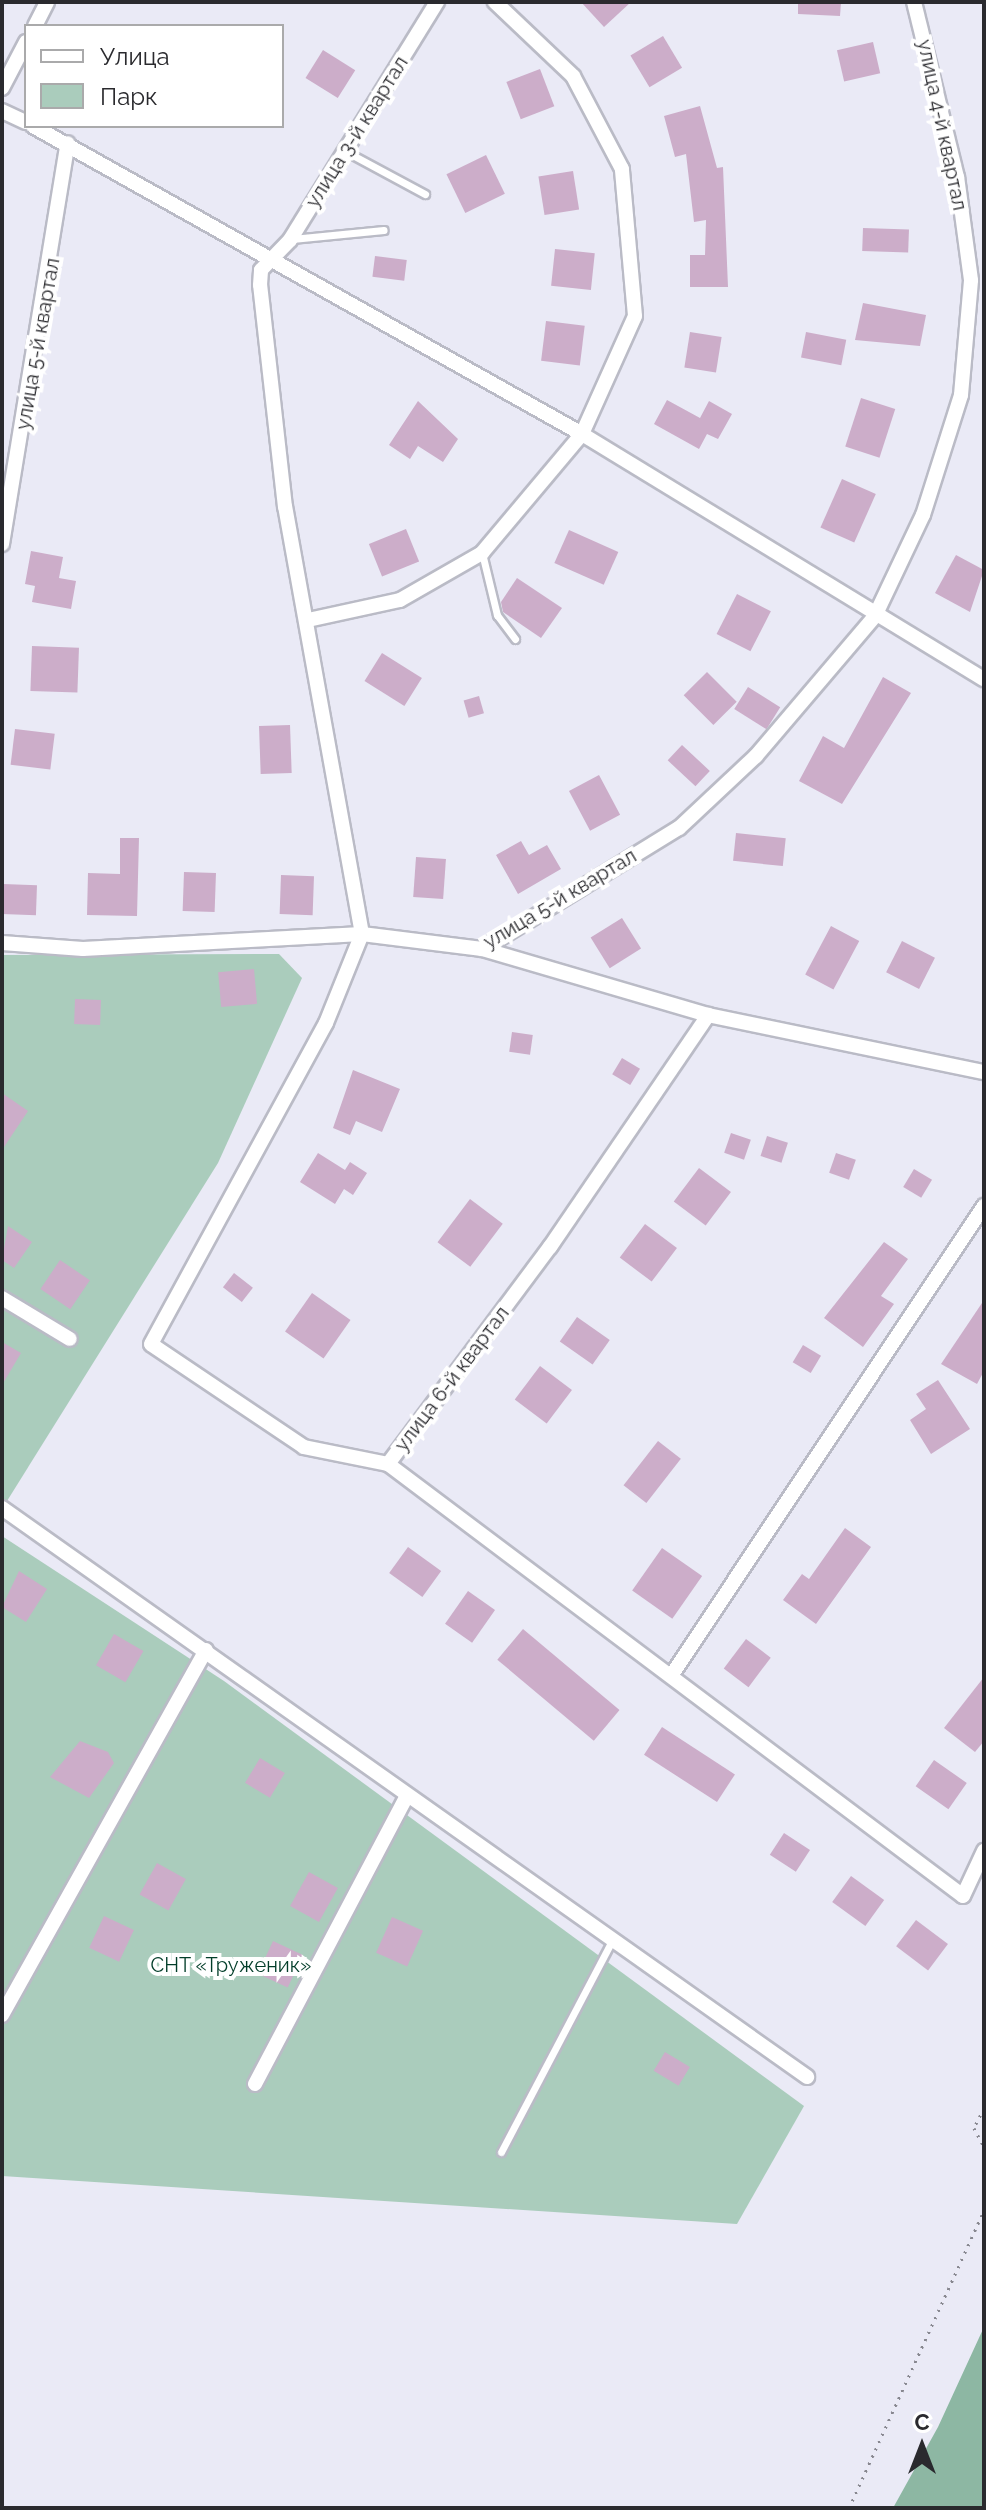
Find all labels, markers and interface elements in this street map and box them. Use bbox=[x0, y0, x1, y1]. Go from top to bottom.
legend bbox=[24, 24, 284, 128]
street label: улица 4-й квартал bbox=[912, 37, 972, 213]
text: Улица bbox=[100, 42, 170, 71]
street label: улица 3-й квартал bbox=[301, 52, 413, 212]
text: Парк bbox=[100, 82, 158, 111]
street label: улица 5-й квартал bbox=[11, 256, 65, 432]
street label: улица 5-й квартал bbox=[479, 844, 641, 954]
street label: улица 6-й квартал bbox=[390, 1302, 514, 1456]
park label: СНТ «Труженик» bbox=[150, 1953, 312, 1977]
north arrow bbox=[882, 2406, 962, 2486]
text: С bbox=[914, 2409, 930, 2435]

